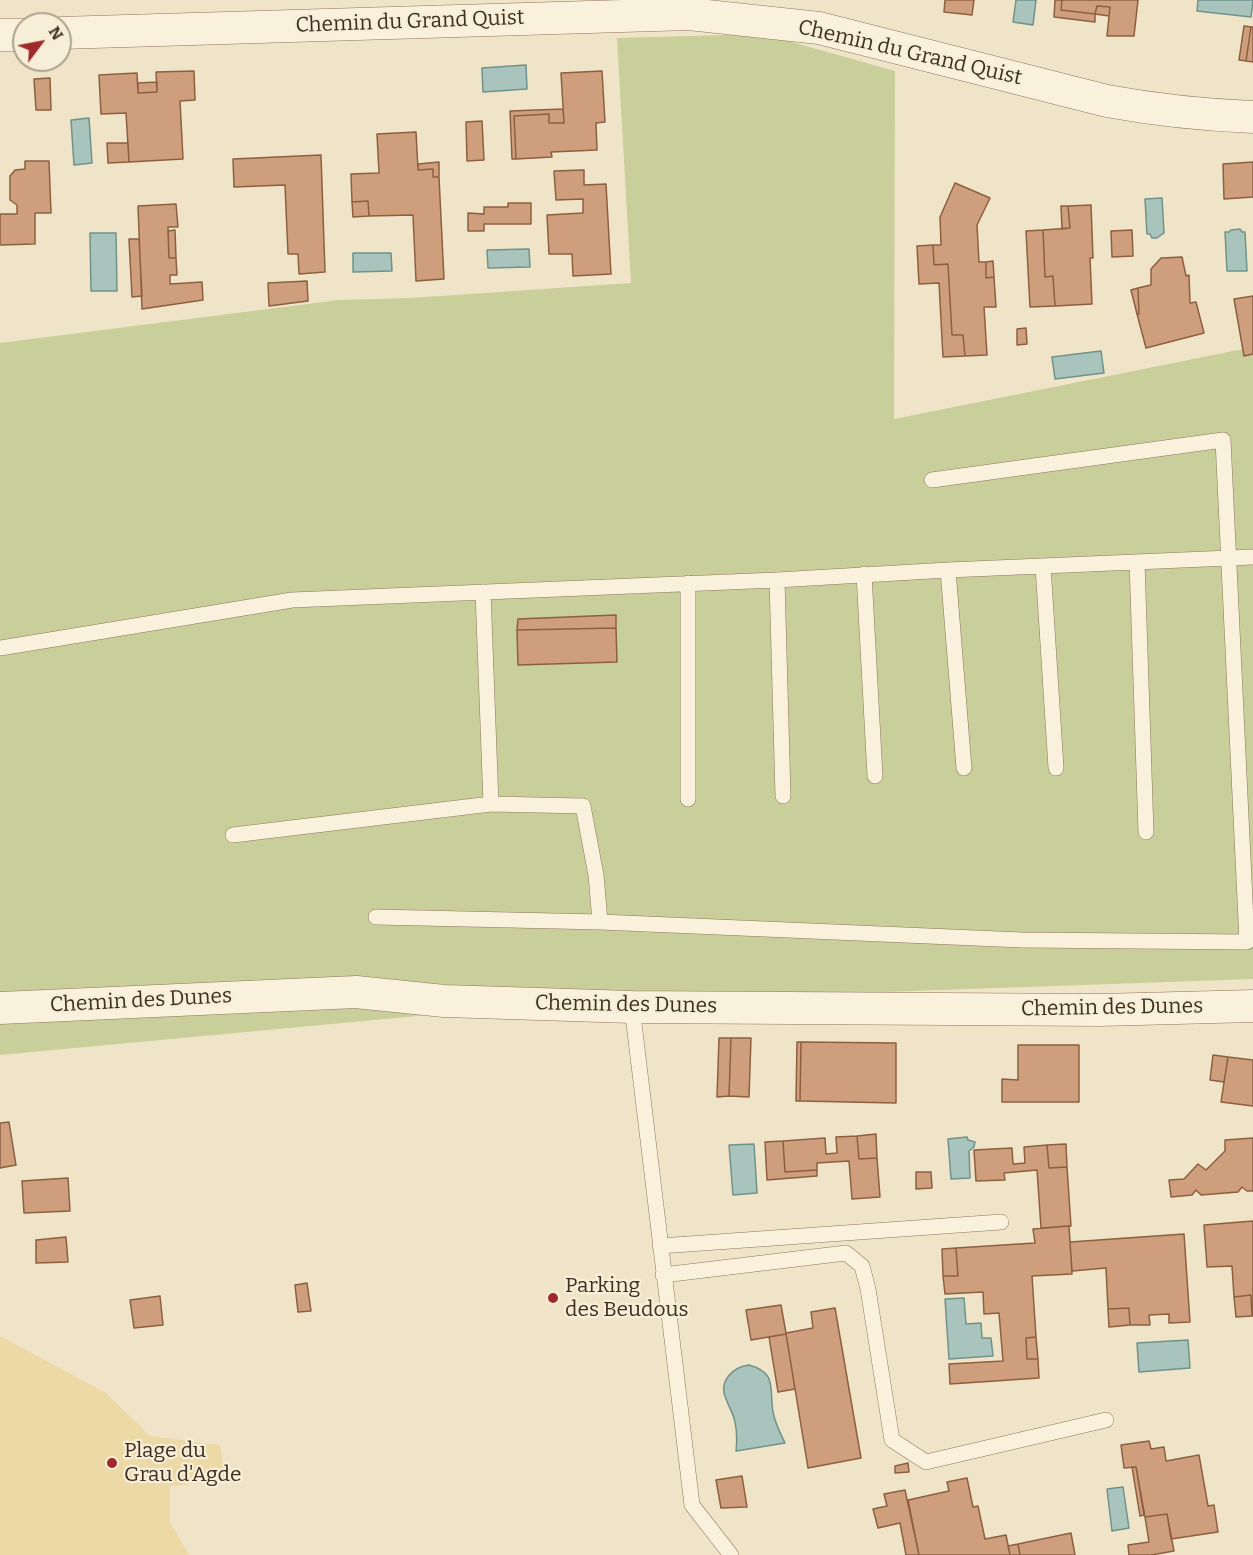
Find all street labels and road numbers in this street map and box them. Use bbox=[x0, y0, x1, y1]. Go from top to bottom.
street label: Chemin du Grand Quist bbox=[295, 5, 525, 39]
street label: Chemin du Grand Quist bbox=[796, 15, 1024, 91]
street label: Chemin des Dunes bbox=[49, 984, 233, 1018]
street label: Chemin des Dunes bbox=[535, 991, 717, 1019]
street label: Chemin des Dunes bbox=[1021, 994, 1203, 1022]

